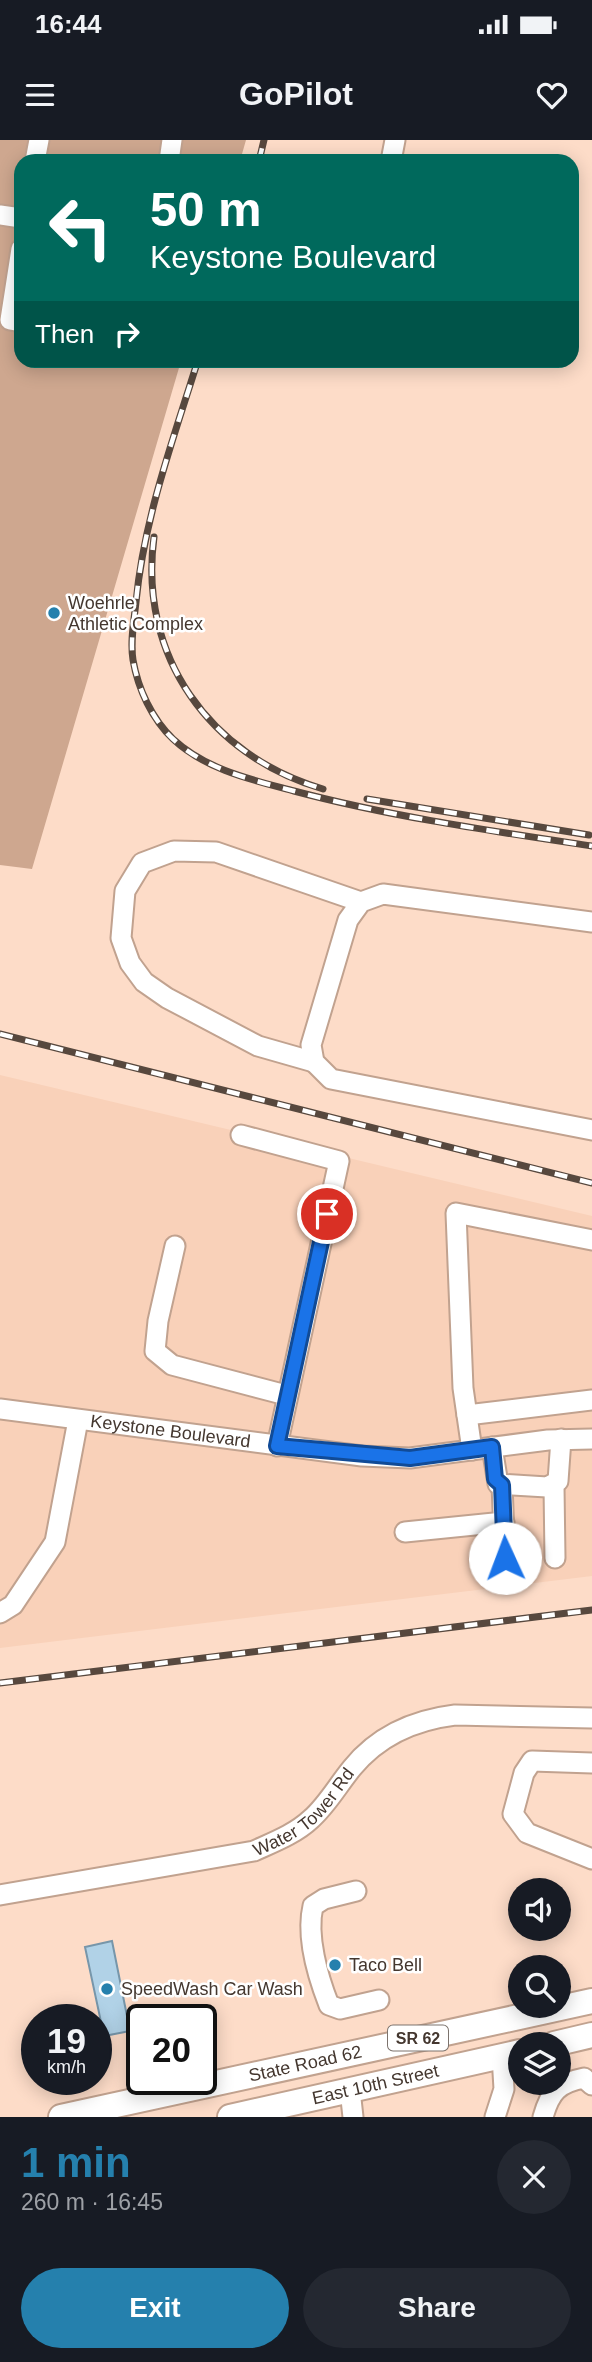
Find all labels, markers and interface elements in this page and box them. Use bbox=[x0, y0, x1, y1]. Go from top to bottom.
text: 16:44 bbox=[35, 9, 102, 39]
icon: menu bbox=[21, 76, 59, 114]
text: GoPilot bbox=[239, 76, 353, 112]
icon: heart bbox=[533, 76, 571, 114]
icon: left bbox=[35, 182, 126, 273]
text: 50 m bbox=[150, 182, 262, 236]
text: Keystone Boulevard bbox=[150, 239, 436, 275]
icon: right bbox=[108, 315, 146, 353]
text: Then bbox=[35, 319, 94, 349]
place label: Woehrle Athletic Complex bbox=[68, 593, 203, 634]
marker: Woehrle Athletic Complex bbox=[46, 605, 62, 621]
pin bbox=[297, 1184, 357, 1244]
icon: arrive bbox=[308, 1195, 346, 1233]
street label: Keystone Boulevard bbox=[89, 1411, 252, 1451]
position arrow bbox=[468, 1521, 542, 1595]
street label: Water Tower Rd bbox=[250, 1764, 358, 1860]
map controls bbox=[508, 1878, 571, 2095]
button: sound bbox=[508, 1878, 571, 1941]
place label: Taco Bell bbox=[349, 1955, 422, 1975]
button: search bbox=[508, 1955, 571, 2018]
marker: Taco Bell bbox=[327, 1957, 343, 1973]
place label: SpeedWash Car Wash bbox=[121, 1979, 303, 1999]
marker: SpeedWash Car Wash bbox=[99, 1981, 115, 1997]
speed limit sign: 20 bbox=[126, 2004, 217, 2095]
text: 19 bbox=[47, 2021, 86, 2060]
road number: SR 62 bbox=[388, 2026, 448, 2050]
button: layers bbox=[508, 2032, 571, 2095]
street label: State Road 62 bbox=[247, 2042, 364, 2086]
text: km/h bbox=[47, 2057, 86, 2077]
street label: East 10th Street bbox=[310, 2061, 441, 2108]
text: 1 min bbox=[21, 2139, 131, 2186]
button: close bbox=[497, 2140, 571, 2214]
text: 260 m · 16:45 bbox=[21, 2189, 163, 2215]
button: Exit bbox=[21, 2268, 289, 2348]
button: Share bbox=[303, 2268, 571, 2348]

